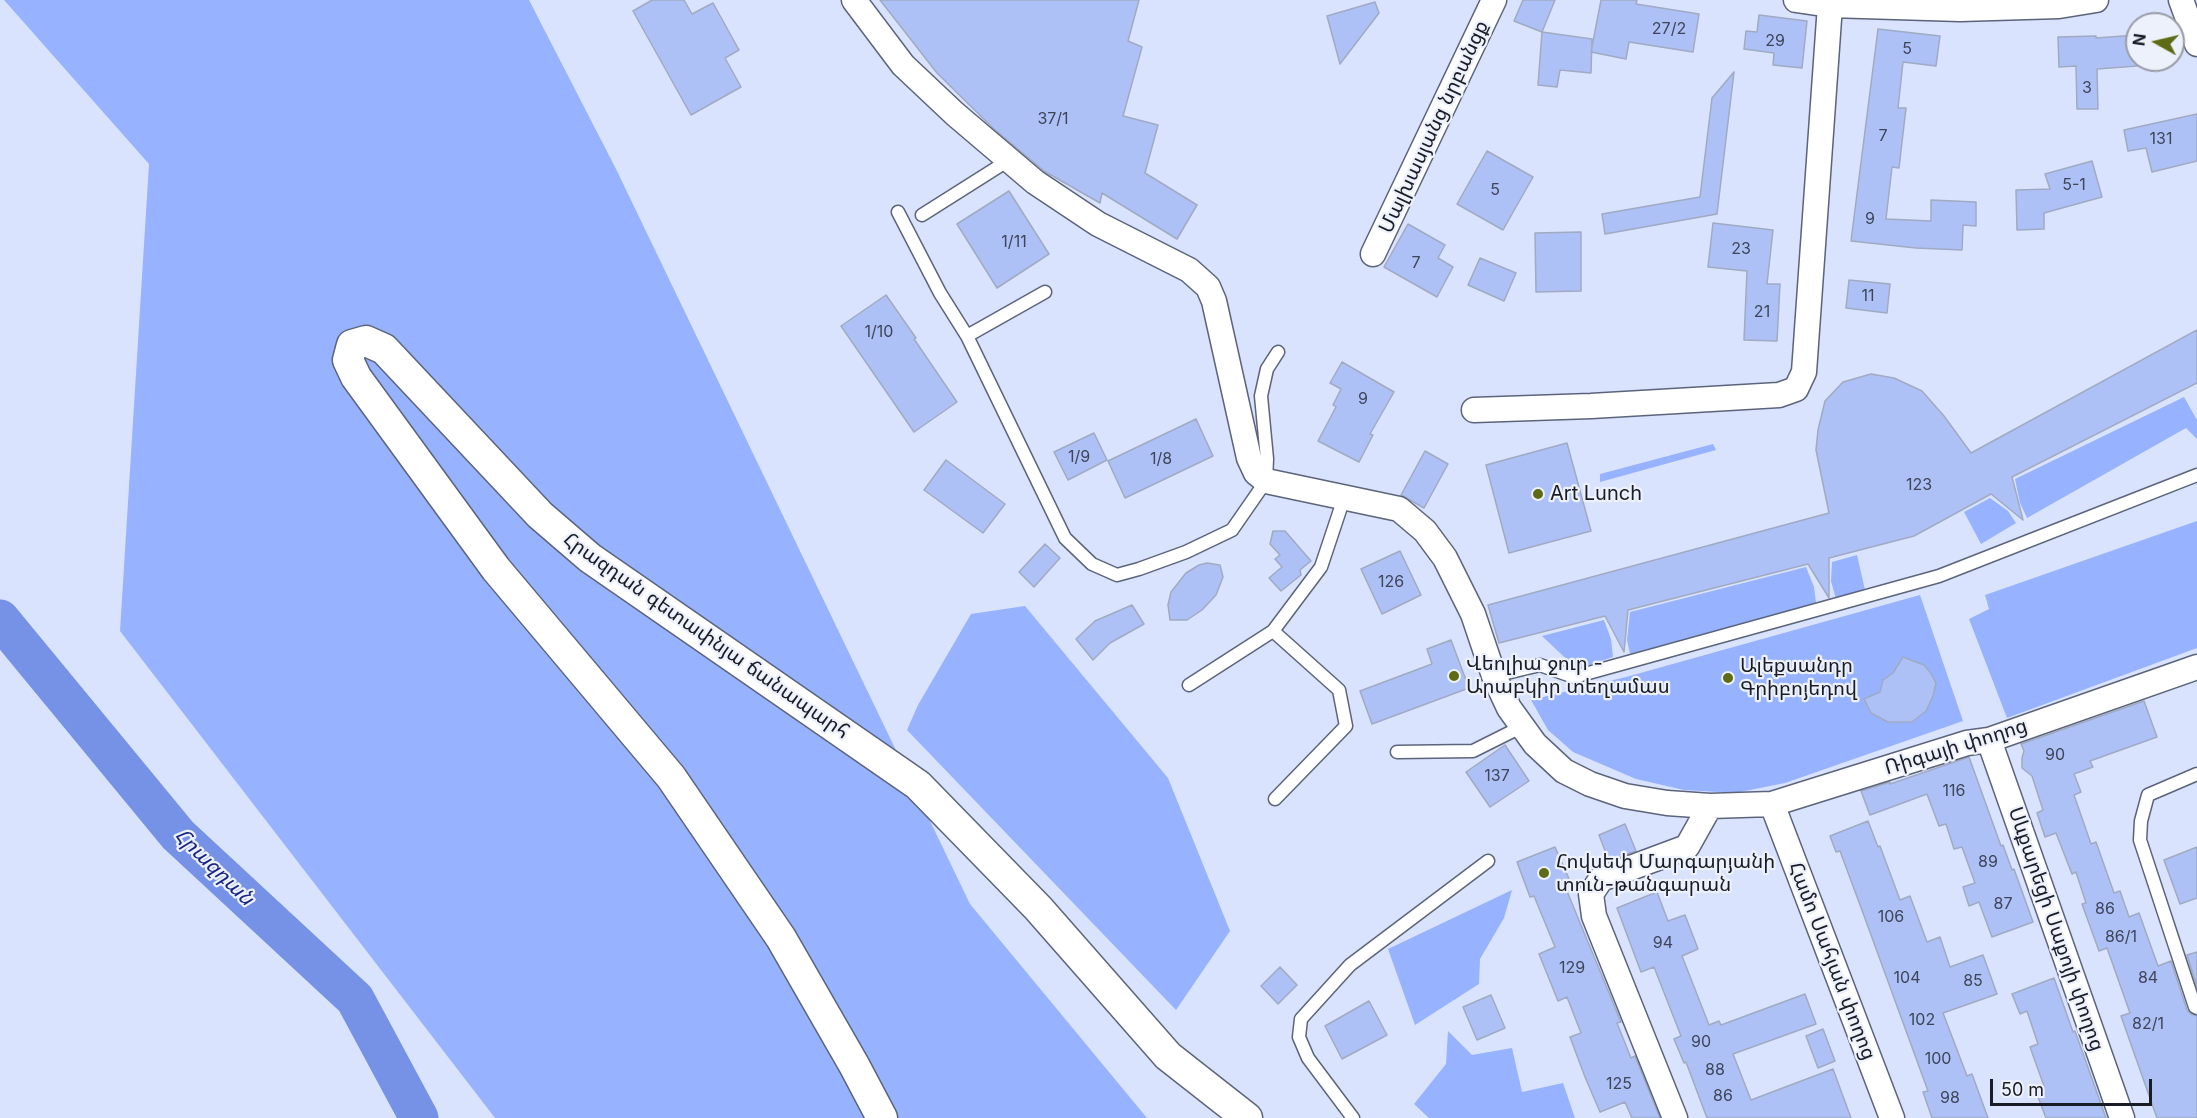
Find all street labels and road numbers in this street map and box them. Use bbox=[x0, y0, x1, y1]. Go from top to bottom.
street label: Մալխասյանց նրբանցք bbox=[1374, 17, 1494, 237]
street label: Հրազդան գետափնյա ճանապարհ bbox=[559, 528, 853, 744]
street label: Ռիգայի փողոց bbox=[1882, 714, 2030, 780]
street label: Սևքարեցի Սաքոյի փողոց bbox=[2003, 804, 2109, 1054]
street label: Համո Սահյան փողոց bbox=[1783, 859, 1881, 1063]

